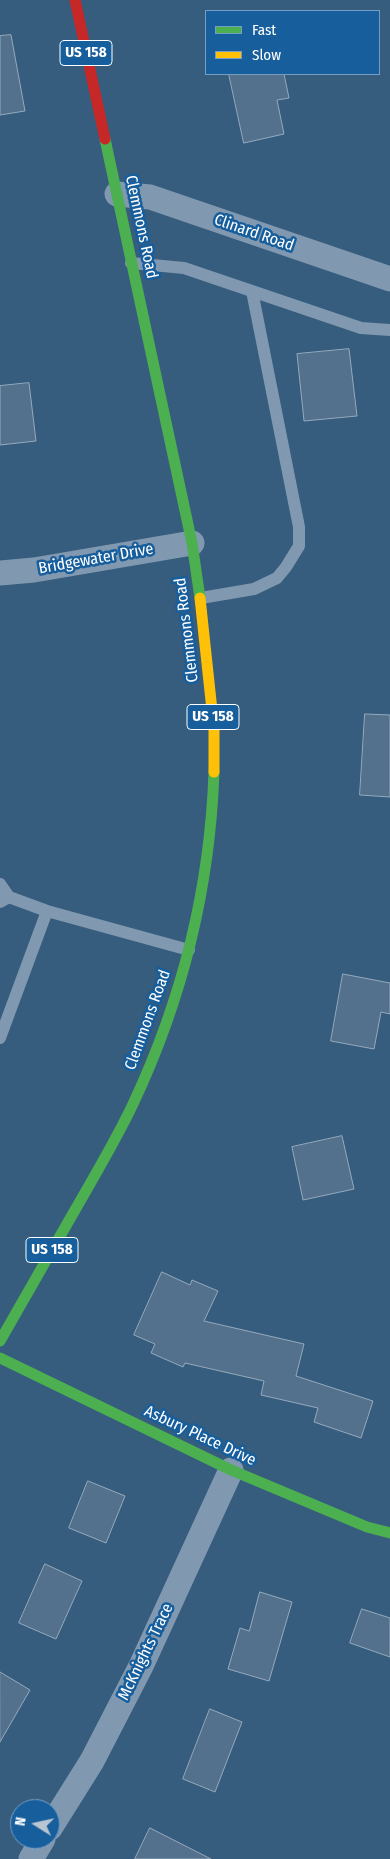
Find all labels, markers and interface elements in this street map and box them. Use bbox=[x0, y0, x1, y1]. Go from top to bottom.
legend bbox=[205, 10, 380, 75]
text: Fast bbox=[252, 21, 276, 39]
road number: US 158 bbox=[60, 40, 112, 66]
text: Slow bbox=[252, 46, 281, 64]
street label: Clemmons Road bbox=[121, 174, 161, 280]
street label: Clinard Road bbox=[212, 210, 296, 256]
street label: Bridgewater Drive bbox=[37, 539, 155, 579]
street label: Clemmons Road bbox=[171, 577, 203, 683]
road number: US 158 bbox=[187, 704, 239, 730]
street label: Clemmons Road bbox=[121, 967, 175, 1073]
road number: US 158 bbox=[26, 1238, 78, 1262]
street label: Asbury Place Drive bbox=[141, 1402, 259, 1470]
street label: McKnights Trace bbox=[114, 1601, 178, 1703]
north arrow bbox=[10, 1799, 60, 1849]
text: N bbox=[12, 1816, 30, 1827]

